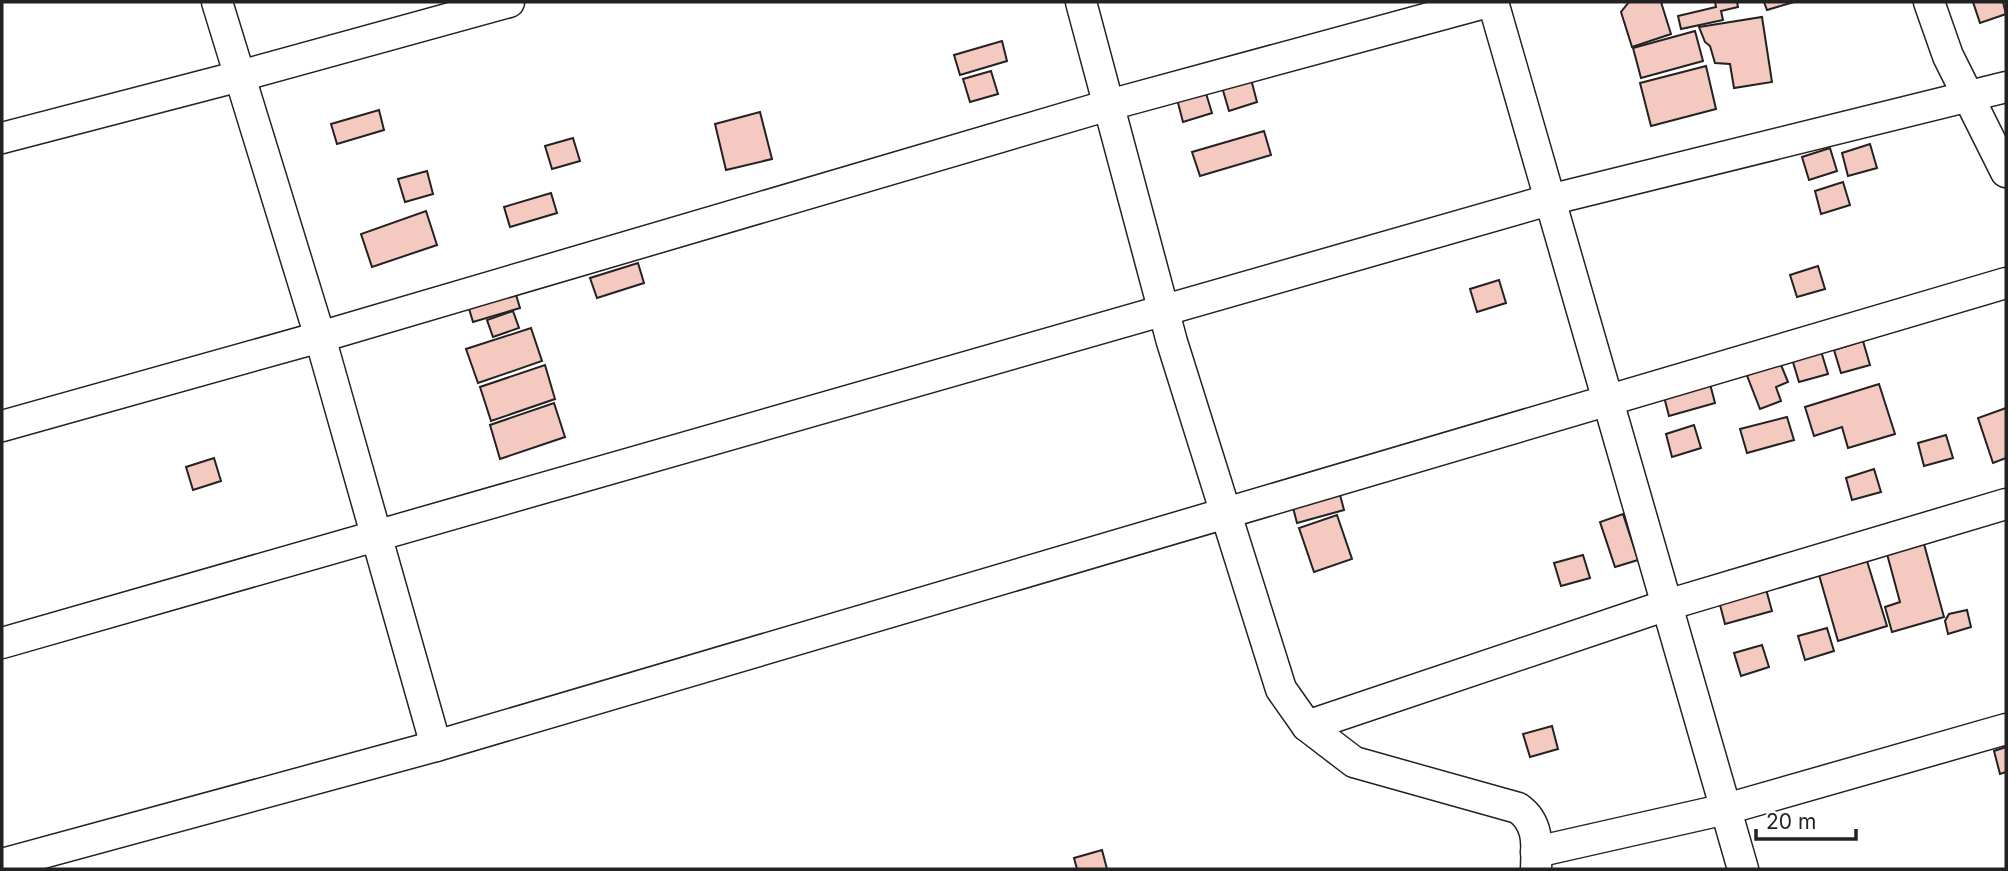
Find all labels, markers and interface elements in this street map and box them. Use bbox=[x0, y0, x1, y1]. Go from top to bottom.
scale bar bbox=[1756, 798, 1856, 842]
text: 20 m bbox=[1766, 809, 1816, 834]

